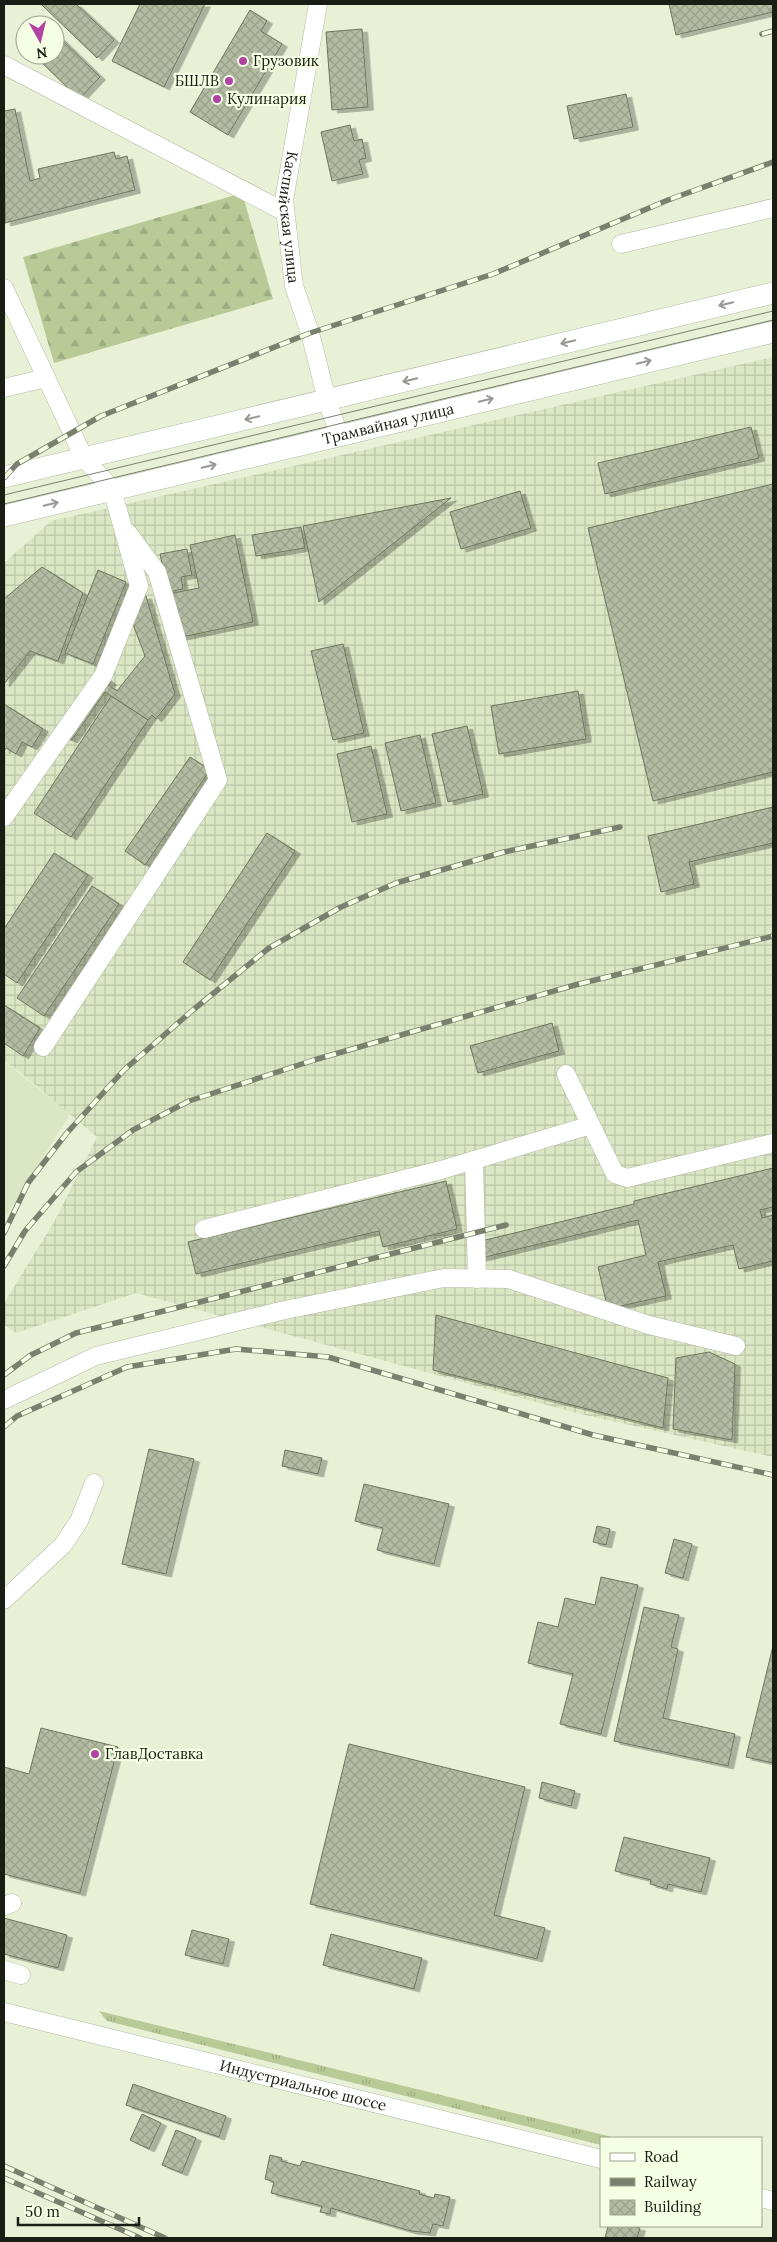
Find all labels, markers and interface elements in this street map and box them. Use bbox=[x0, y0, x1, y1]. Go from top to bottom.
north arrow bbox=[15, 15, 65, 65]
text: N bbox=[35, 43, 48, 63]
place label: Грузовик bbox=[253, 51, 319, 70]
marker: Грузовик bbox=[237, 55, 249, 67]
place label: БШЛВ bbox=[175, 71, 219, 90]
marker: БШЛВ bbox=[223, 75, 235, 87]
place label: Кулинария bbox=[227, 89, 307, 108]
marker: Кулинария bbox=[211, 93, 223, 105]
street label: Каспийская улица bbox=[274, 150, 304, 284]
one-way arrow bbox=[718, 300, 734, 309]
one-way arrow bbox=[560, 338, 576, 347]
one-way arrow bbox=[636, 357, 652, 366]
one-way arrow bbox=[402, 376, 418, 385]
one-way arrow bbox=[478, 395, 494, 404]
street label: Трамвайная улица bbox=[320, 399, 456, 449]
one-way arrow bbox=[244, 414, 260, 423]
one-way arrow bbox=[200, 461, 216, 470]
one-way arrow bbox=[43, 499, 59, 508]
place label: ГлавДоставка bbox=[105, 1744, 204, 1763]
marker: ГлавДоставка bbox=[89, 1748, 101, 1760]
street label: Индустриальное шоссе bbox=[218, 2055, 389, 2115]
legend bbox=[600, 2137, 762, 2227]
text: Road bbox=[644, 2147, 679, 2166]
text: Railway bbox=[644, 2172, 697, 2191]
scale bar bbox=[18, 2194, 139, 2226]
text: Building bbox=[644, 2197, 702, 2216]
text: 50 m bbox=[25, 2202, 60, 2221]

